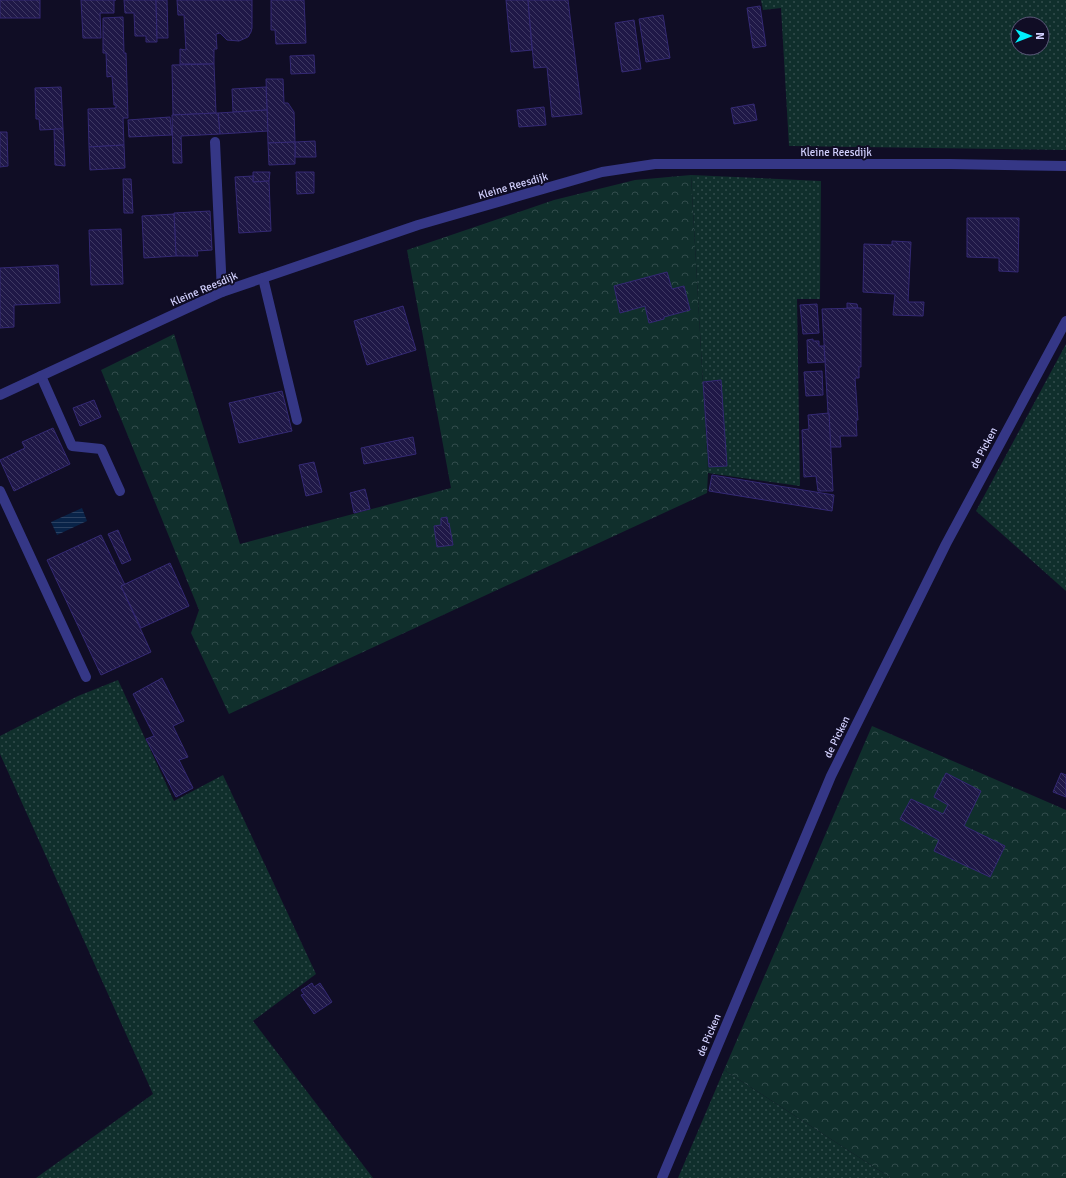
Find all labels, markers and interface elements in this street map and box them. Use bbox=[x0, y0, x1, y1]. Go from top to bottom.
north arrow bbox=[1010, 16, 1050, 56]
text: N bbox=[1033, 32, 1046, 40]
street label: Kleine Reesdijk bbox=[800, 146, 872, 159]
street label: Kleine Reesdijk bbox=[477, 170, 550, 202]
street label: Kleine Reesdijk bbox=[168, 269, 240, 309]
street label: de Picken bbox=[968, 425, 1000, 471]
street label: de Picken bbox=[821, 714, 853, 760]
street label: de Picken bbox=[694, 1012, 724, 1058]

